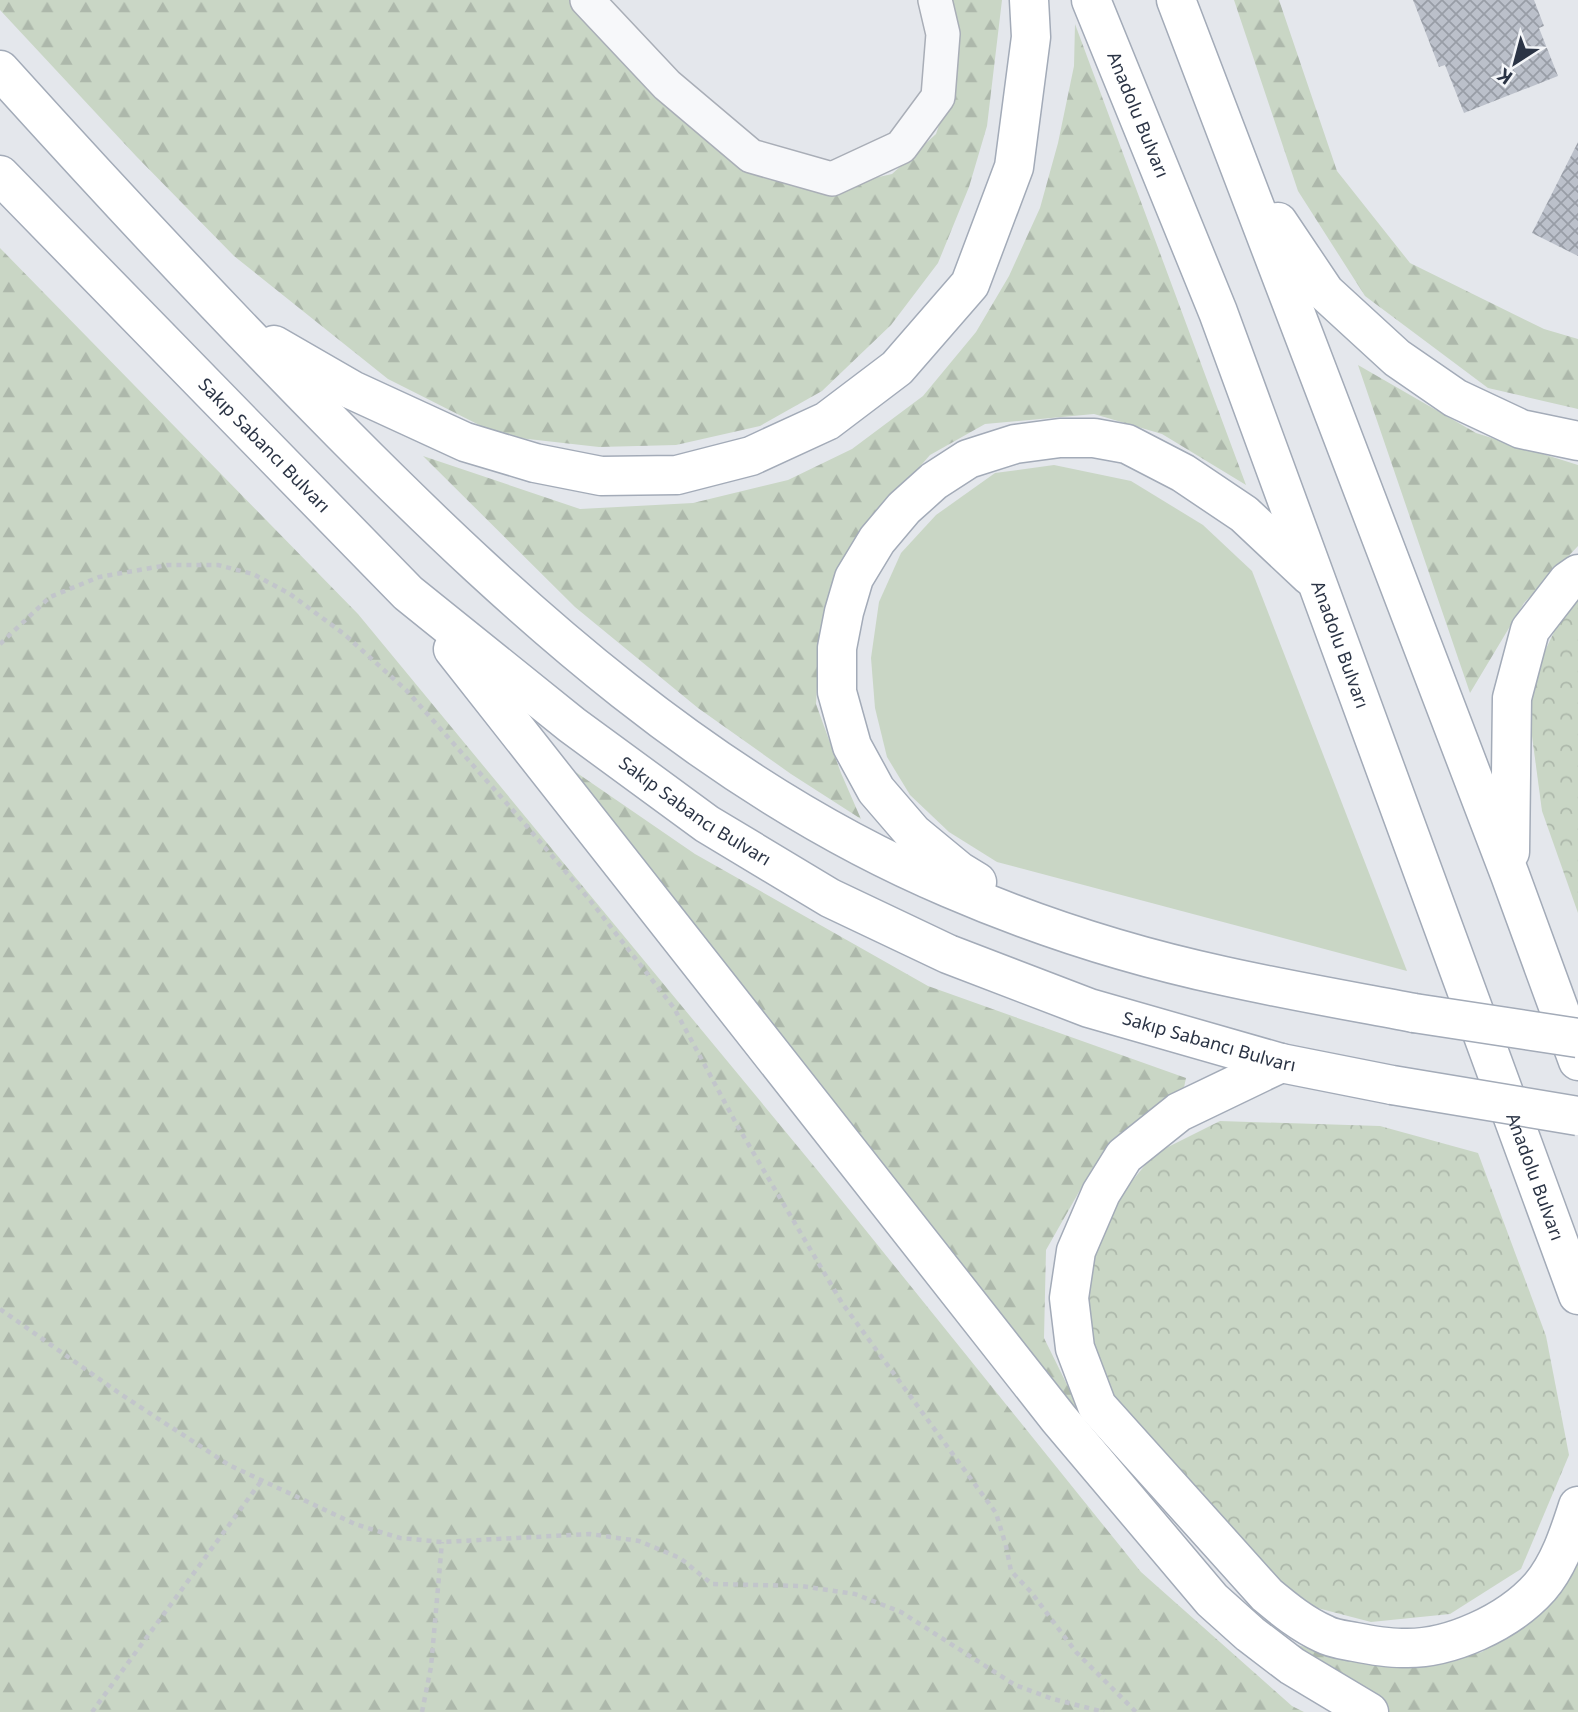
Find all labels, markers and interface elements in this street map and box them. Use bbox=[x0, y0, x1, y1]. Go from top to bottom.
north arrow bbox=[1480, 28, 1550, 98]
street label: Anadolu Bulvarı bbox=[1102, 48, 1175, 181]
text: K bbox=[1492, 62, 1518, 91]
street label: Sakıp Sabancı Bulvarı bbox=[194, 372, 336, 517]
street label: Anadolu Bulvarı bbox=[1306, 577, 1375, 711]
street label: Sakıp Sabancı Bulvarı bbox=[615, 750, 776, 871]
street label: Sakıp Sabancı Bulvarı bbox=[1120, 1005, 1298, 1077]
street label: Anadolu Bulvarı bbox=[1501, 1110, 1570, 1244]

